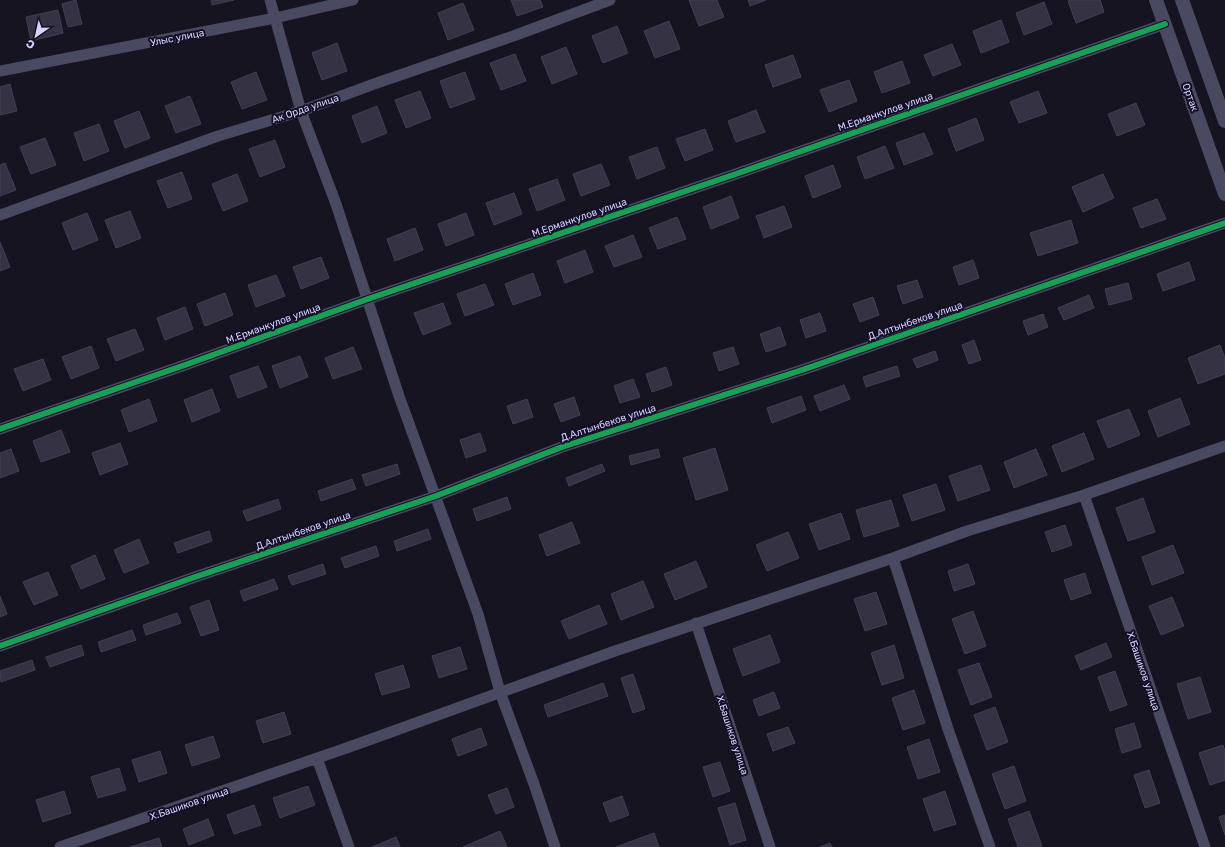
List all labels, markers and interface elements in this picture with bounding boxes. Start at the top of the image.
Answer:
north arrow [16,16,56,56]
street label: Улыс улица [149,27,205,49]
text: С [24,36,38,51]
street label: Ортак [1180,82,1201,113]
street label: М.Ерманкулов улица [836,90,934,134]
street label: Ак Орда улица [270,92,340,126]
street label: М.Ерманкулов улица [530,196,628,240]
street label: Д.Алтынбеков улица [866,299,964,343]
street label: М.Ерманкулов улица [224,301,322,347]
street label: Д.Алтынбеков улица [559,402,657,444]
street label: Д.Алтынбеков улица [254,509,352,553]
street label: Х.Башиков улица [1124,630,1162,712]
street label: Х.Башиков улица [714,694,750,776]
street label: Х.Башиков улица [148,785,230,823]

